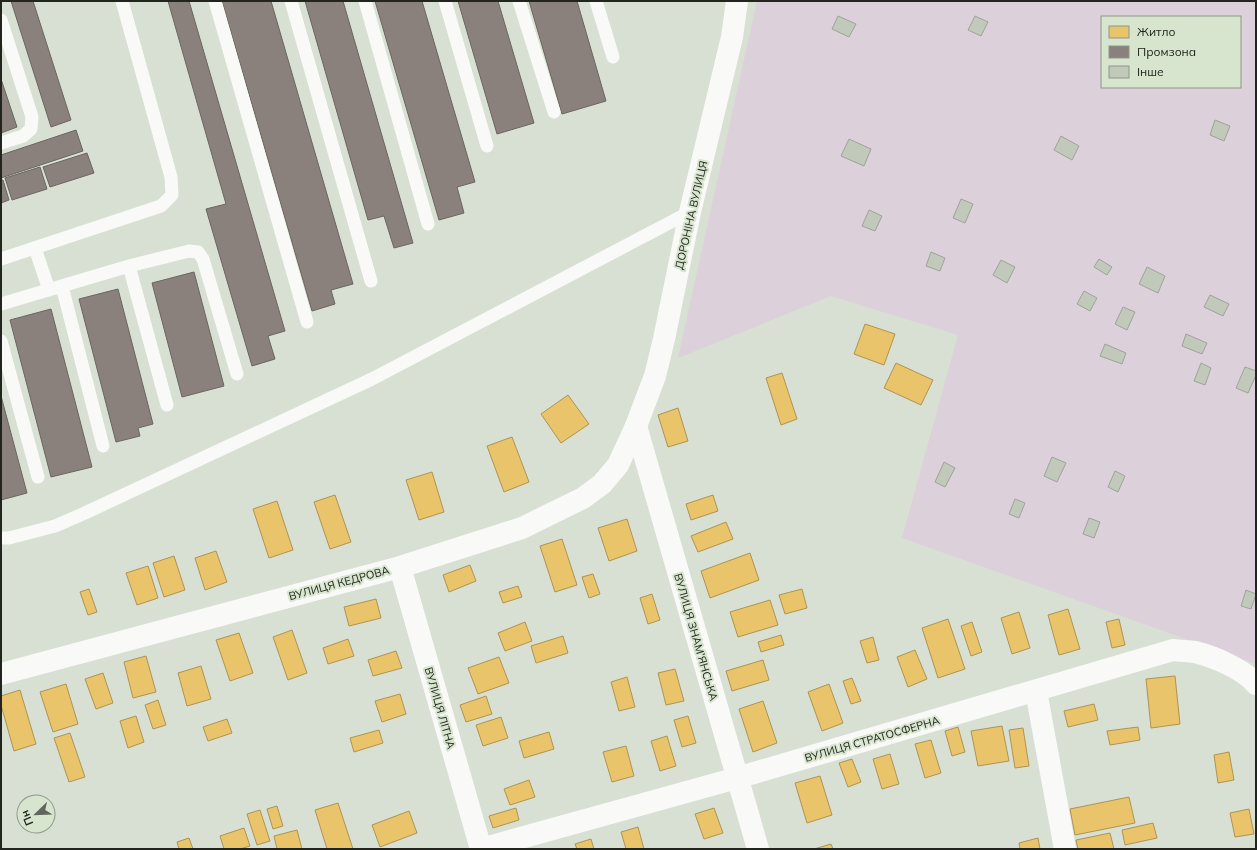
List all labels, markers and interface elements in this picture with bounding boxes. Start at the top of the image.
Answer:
legend [1101,16,1241,88]
text: Житло [1137,24,1176,39]
text: Промзона [1137,44,1196,59]
text: Інше [1137,64,1164,79]
street label: ДОРОНІНА ВУЛИЦЯ [672,159,710,271]
street label: ВУЛИЦЯ КЕДРОВА [287,563,391,603]
street label: ВУЛИЦЯ ЗНАМ’ЯНСЬКА [671,572,721,702]
street label: ВУЛИЦЯ ЛІТНА [422,665,458,751]
street label: ВУЛИЦЯ СТРАТОСФЕРНА [803,713,941,765]
north arrow [16,794,56,834]
text: Пн [17,808,36,828]

